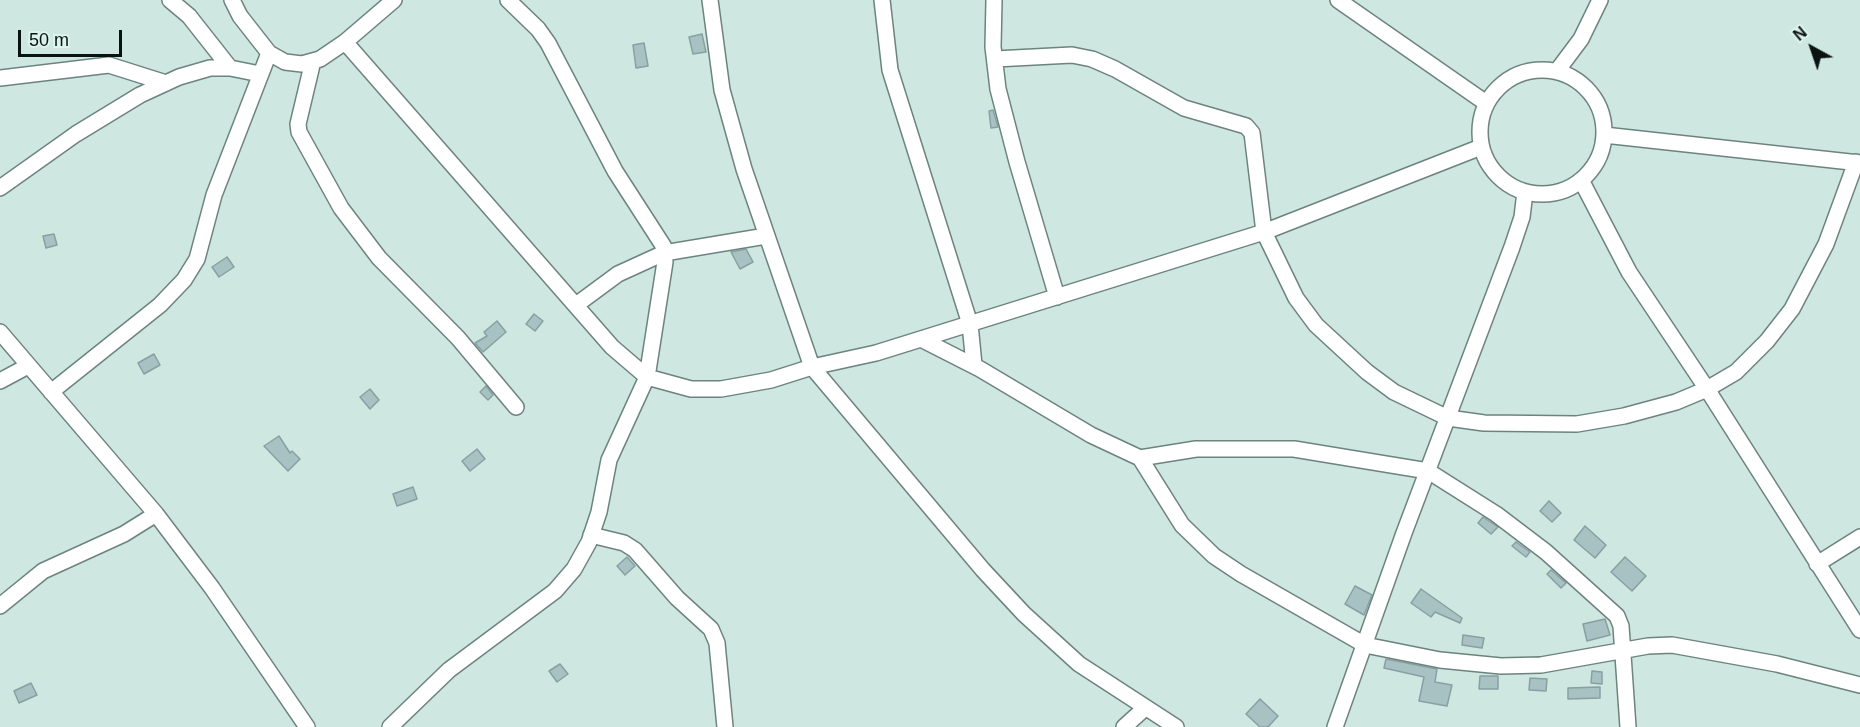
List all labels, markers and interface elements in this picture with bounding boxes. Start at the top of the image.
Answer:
scale bar [21,18,124,56]
north arrow [1782,18,1842,78]
text: N [1790,24,1810,44]
text: 50 m [29,30,69,50]

